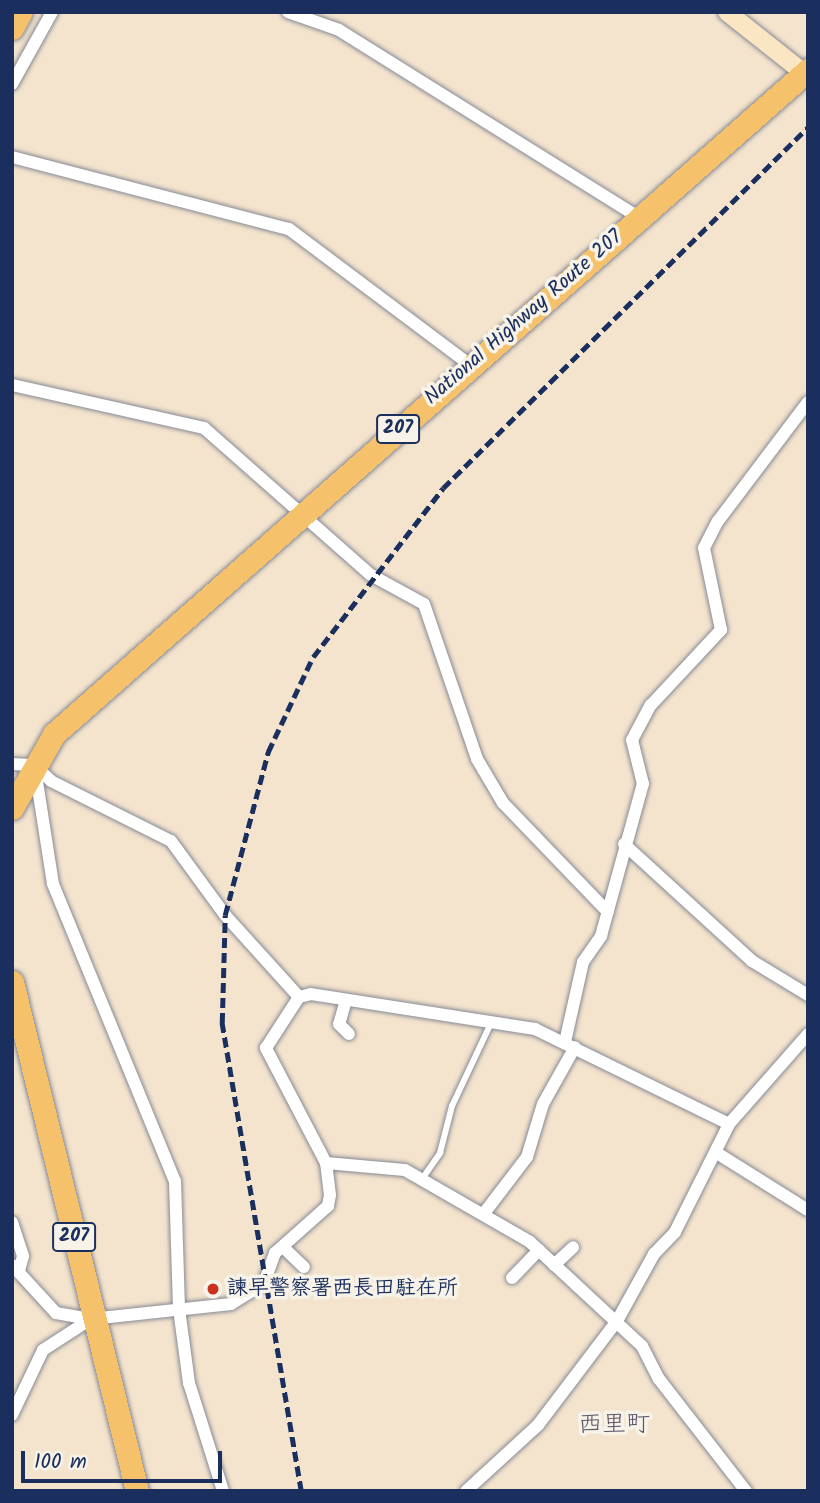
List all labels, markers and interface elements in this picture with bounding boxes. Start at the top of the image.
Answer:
street label: National Highway Route 207 [420,225,628,411]
road number: 207 [375,414,421,444]
road number: 207 [51,1222,97,1252]
place label: 諫早警察署西長田駐在所 [227,1276,458,1302]
marker: 諫早警察署西長田駐在所 [205,1281,221,1297]
district label: 西里町 [578,1411,650,1439]
scale bar [24,1436,226,1480]
text: 100 m [34,1446,87,1479]

